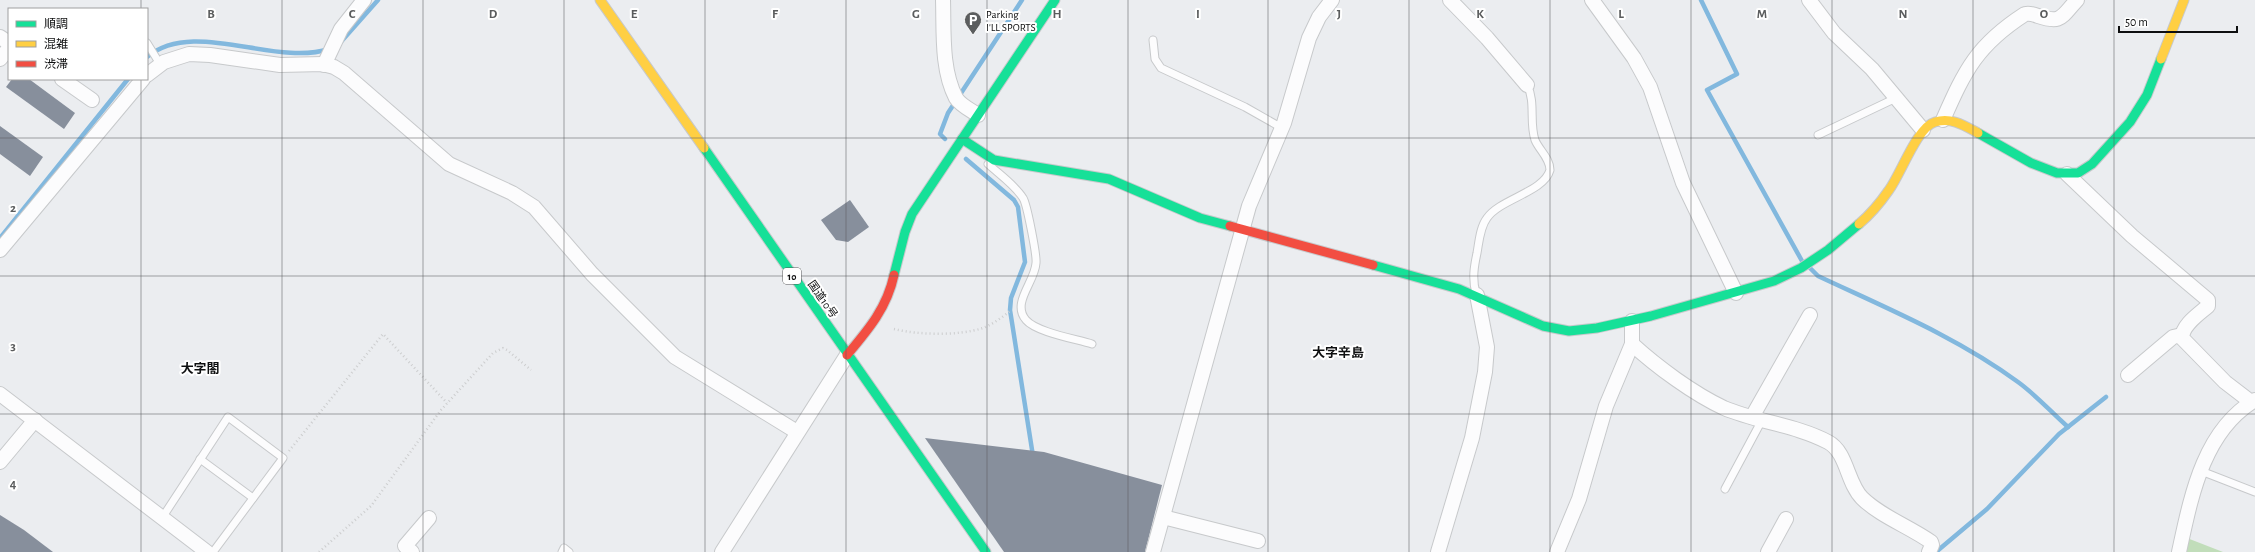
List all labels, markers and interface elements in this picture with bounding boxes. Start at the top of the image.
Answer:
legend [8,8,148,80]
text: B [207,8,215,21]
text: C [349,8,356,21]
text: D [489,8,498,21]
text: E [631,8,638,21]
text: F [772,8,779,21]
text: G [912,8,920,21]
text: H [1052,8,1062,21]
text: I [1196,8,1200,21]
text: J [1337,8,1341,21]
text: K [1476,8,1484,21]
text: L [1618,8,1624,21]
text: M [1757,8,1767,21]
text: N [1898,8,1908,21]
text: O [2040,8,2049,21]
scale bar [2119,8,2237,34]
place label: Parking I'LL SPORTS [986,9,1036,33]
parking icon: Parking I'LL SPORTS [963,10,983,35]
text: 50 m [2125,16,2148,28]
text: 順調 [44,18,68,30]
text: 混雑 [44,37,68,50]
text: 渋滞 [44,58,68,70]
text: 2 [10,202,16,215]
road number: 10 [783,268,801,284]
street label: 国道10号 [806,278,840,320]
text: 3 [10,340,16,353]
district label: 大字辛島 [1312,346,1364,360]
district label: 大字閤 [180,362,220,376]
text: 4 [10,478,17,491]

